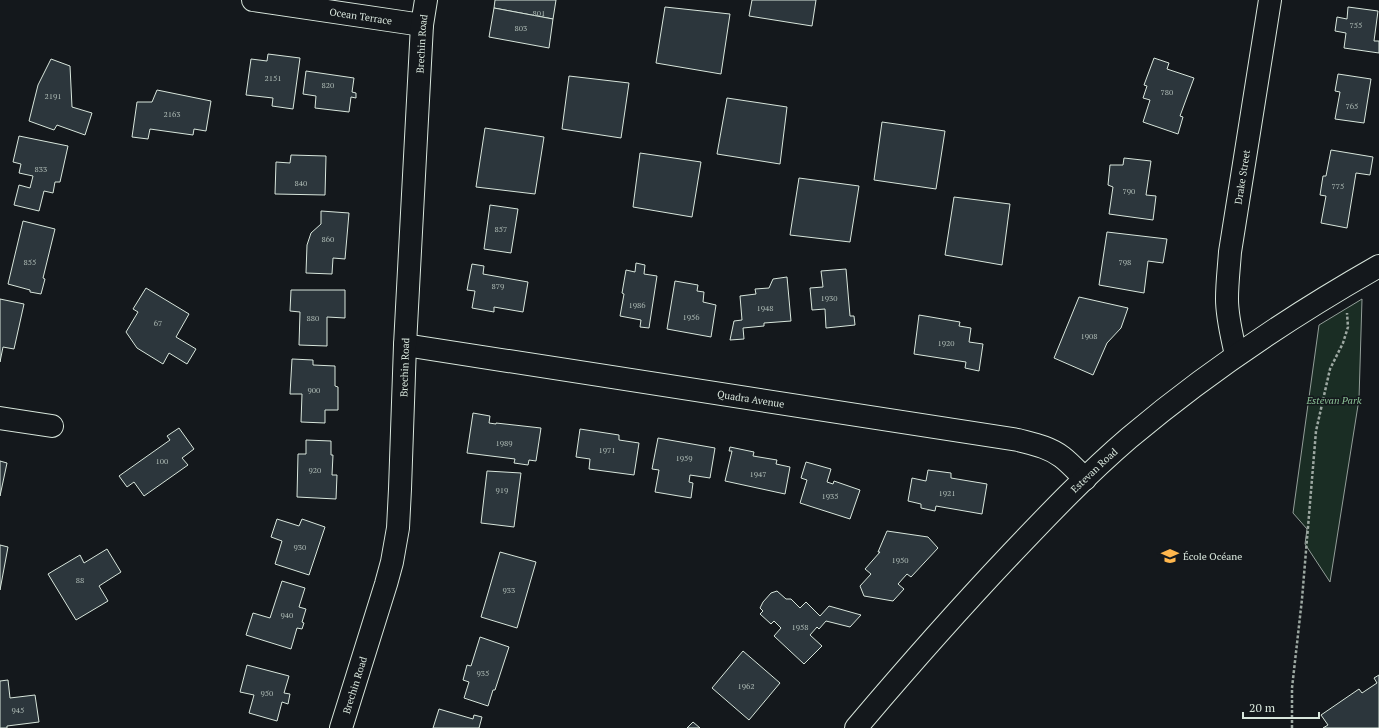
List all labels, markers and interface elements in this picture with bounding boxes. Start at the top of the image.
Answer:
street label: Ocean Terrace [329,5,393,27]
house number: 801 [533,8,545,18]
street label: Brechin Road [413,13,430,74]
house number: 755 [1350,20,1362,30]
house number: 803 [515,23,527,33]
house number: 2151 [264,73,282,83]
house number: 820 [322,80,334,90]
house number: 780 [1161,87,1173,97]
house number: 2191 [44,91,62,101]
house number: 765 [1346,101,1358,111]
house number: 2163 [163,109,181,119]
street label: Drake Street [1231,148,1253,205]
house number: 833 [35,164,47,174]
house number: 840 [295,178,307,188]
house number: 775 [1332,181,1344,191]
house number: 790 [1123,186,1135,196]
house number: 857 [495,224,507,234]
house number: 860 [322,234,334,244]
house number: 855 [24,257,36,267]
house number: 798 [1119,257,1131,267]
house number: 879 [492,281,504,291]
house number: 1930 [820,293,838,303]
house number: 1986 [628,300,646,310]
house number: 1948 [756,303,774,313]
house number: 1956 [682,312,700,322]
house number: 880 [307,313,319,323]
house number: 67 [154,318,162,328]
house number: 1908 [1080,331,1098,341]
street label: Brechin Road [397,337,412,397]
house number: 1920 [937,338,955,348]
house number: 900 [308,385,320,395]
street label: Quadra Avenue [716,387,785,410]
park label: Estevan Park [1305,394,1362,407]
house number: 1989 [495,438,513,448]
house number: 1971 [598,445,616,455]
street label: Estevan Road [1068,445,1120,495]
house number: 1959 [675,453,693,463]
house number: 100 [156,456,168,466]
house number: 920 [309,465,321,475]
house number: 1947 [749,469,767,479]
house number: 919 [496,485,508,495]
house number: 1921 [938,488,956,498]
house number: 1935 [821,491,839,501]
house number: 930 [294,542,306,552]
school or university icon: École Océane [1160,546,1180,566]
place label: École Océane [1183,550,1242,563]
house number: 1950 [891,555,909,565]
house number: 88 [76,575,84,585]
house number: 933 [503,585,515,595]
house number: 940 [281,610,293,620]
house number: 1958 [791,622,809,632]
street label: Brechin Road [339,654,370,715]
house number: 935 [477,668,489,678]
house number: 1962 [737,681,755,691]
house number: 950 [261,688,273,698]
scale bar [1243,694,1319,720]
text: 20 m [1249,700,1276,715]
house number: 945 [12,705,24,715]

